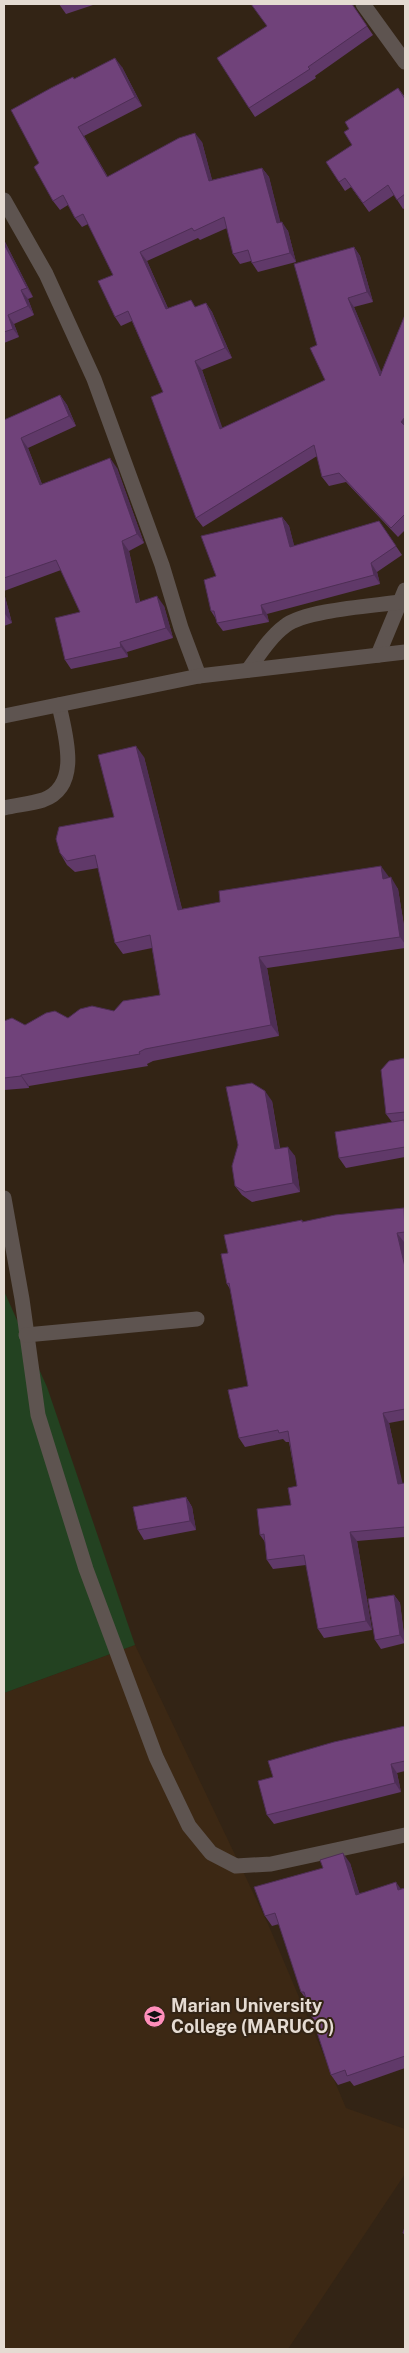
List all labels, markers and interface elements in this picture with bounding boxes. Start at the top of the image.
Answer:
place label: Marian University College (MARUCO) [171,1995,334,2037]
school or university icon: Marian University College (MARUCO) [143,2004,167,2028]

